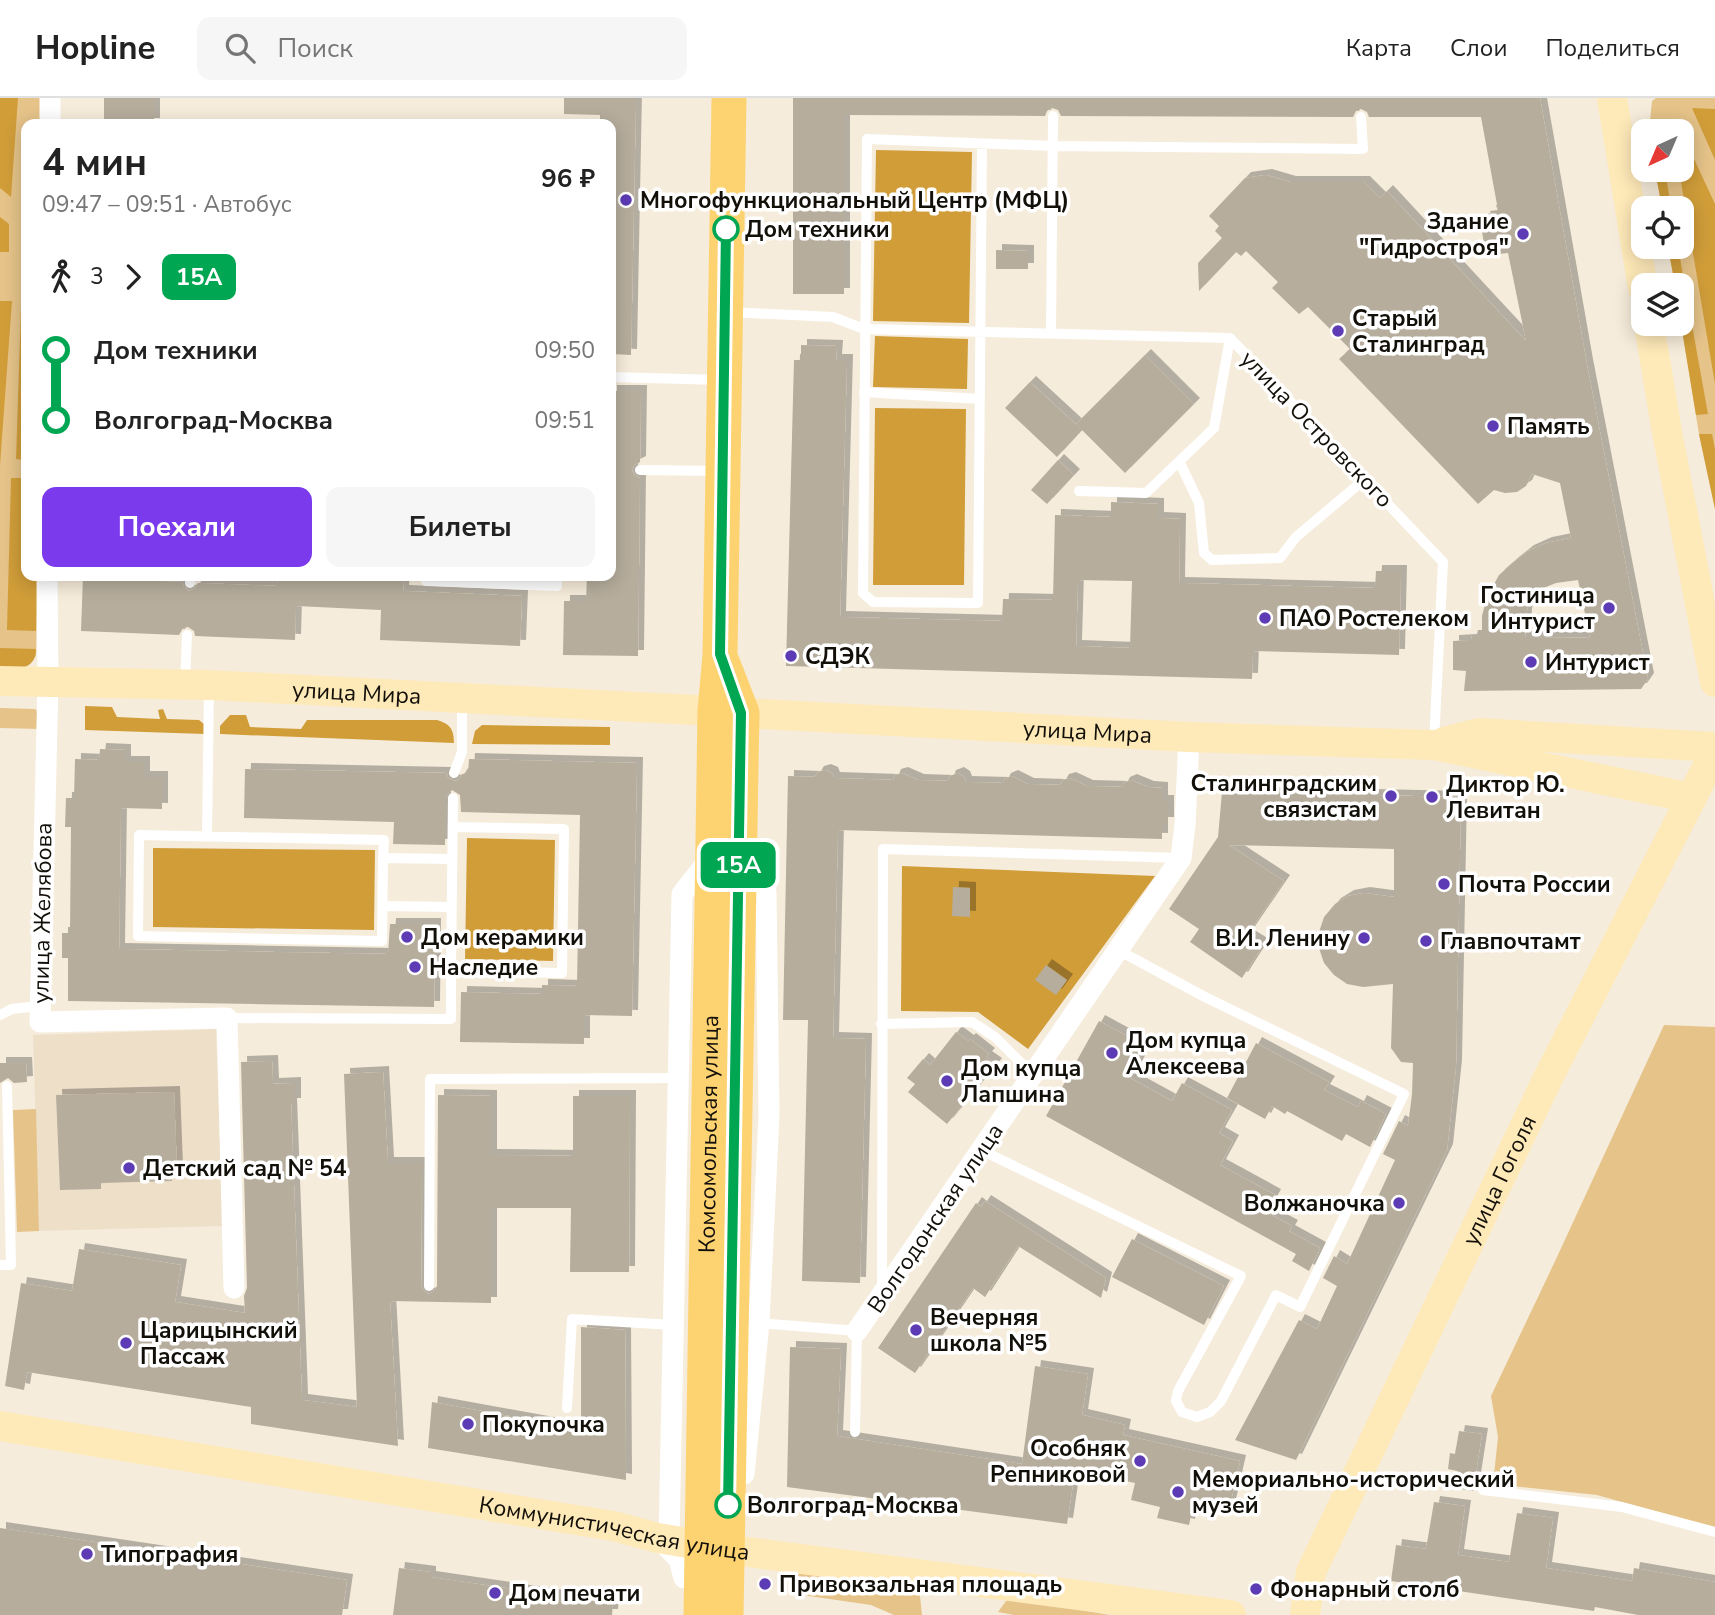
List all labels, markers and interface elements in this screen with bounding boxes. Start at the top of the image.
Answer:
search box [197,17,687,80]
text: Hopline [35,26,155,71]
icon: search [221,29,259,67]
text: Поиск [277,31,353,66]
text: Карта [1346,32,1412,64]
text: Слои [1450,32,1507,64]
text: Поделиться [1545,32,1680,64]
north arrow [1631,119,1694,182]
map controls [1631,119,1694,336]
text: 4 мин [42,137,147,188]
text: 96 ₽ [541,161,595,196]
place label: Многофункциональный Центр (МФЦ) [640,185,1069,216]
text: 09:47 – 09:51 · Автобус [42,189,292,220]
marker: Многофункциональный Центр (МФЦ) [618,192,634,208]
button: locate [1631,196,1694,259]
place label: Здание "Гидростроя" [1359,206,1509,263]
place label: Дом техники [745,214,890,245]
marker: Дом техники [713,216,739,242]
marker: Здание "Гидростроя" [1515,226,1531,242]
icon: walk [42,258,80,296]
icon: forward [114,258,152,296]
text: 3 [90,261,104,292]
text: 15А [176,261,222,293]
button: layers [1631,273,1694,336]
place label: Старый Сталинград [1352,303,1485,360]
marker: Старый Сталинград [1330,323,1346,339]
text: Дом техники [94,333,258,368]
text: 09:50 [535,335,595,366]
street label: улица Островского [1234,344,1400,515]
text: Волгоград-Москва [94,403,333,438]
text: 09:51 [535,405,595,436]
place label: Память [1507,411,1590,442]
marker: Память [1485,418,1501,434]
button: Поехали [42,487,312,567]
button: Билеты [326,487,595,567]
place label: Гостиница Интурист [1480,580,1595,637]
marker: Гостиница Интурист [1601,600,1617,616]
place label: ПАО Ростелеком [1279,603,1469,634]
marker: ПАО Ростелеком [1257,610,1273,626]
place label: СДЭК [805,641,871,672]
place label: Интурист [1545,647,1650,678]
marker: СДЭК [783,648,799,664]
marker: Интурист [1523,654,1539,670]
street label: улица Мира [291,674,422,712]
street label: улица Мира [1022,713,1153,751]
place label: Сталинградским связистам [1191,768,1377,825]
place label: Диктор Ю. Левитан [1446,769,1565,826]
marker: Сталинградским связистам [1383,788,1399,804]
marker: Диктор Ю. Левитан [1424,789,1440,805]
street label: улица Желябова [25,822,60,1004]
line badge: 15А [698,842,778,888]
text: 15А [715,849,761,881]
place label: Почта России [1458,869,1611,900]
marker: Почта России [1436,876,1452,892]
place label: Дом керамики [421,922,584,953]
place label: В.И. Ленину [1215,923,1351,954]
place label: Главпочтамт [1440,926,1581,957]
marker: Дом керамики [399,929,415,945]
marker: В.И. Ленину [1356,930,1372,946]
marker: Главпочтамт [1418,933,1434,949]
place label: Наследие [429,952,538,983]
marker: Наследие [407,959,423,975]
street label: Комсомольская улица [692,1015,726,1253]
place label: Дом купца Алексеева [1126,1025,1246,1082]
marker: Дом купца Алексеева [1104,1045,1120,1061]
place label: Дом купца Лапшина [961,1053,1081,1110]
marker: Дом купца Лапшина [939,1073,955,1089]
street label: улица Гоголя [1455,1110,1544,1251]
street label: Волгодонская улица [860,1117,1010,1319]
place label: Детский сад № 54 [143,1153,347,1184]
marker: Детский сад № 54 [121,1160,137,1176]
place label: Волжаночка [1244,1188,1385,1219]
marker: Волжаночка [1391,1195,1407,1211]
place label: Вечерняя школа №5 [930,1302,1047,1359]
place label: Царицынский Пассаж [140,1315,298,1372]
marker: Вечерняя школа №5 [908,1322,924,1338]
marker: Царицынский Пассаж [118,1335,134,1351]
place label: Покупочка [482,1409,605,1440]
marker: Покупочка [460,1416,476,1432]
place label: Особняк Репниковой [990,1433,1126,1490]
marker: Особняк Репниковой [1132,1453,1148,1469]
place label: Мемориально-исторический музей [1192,1464,1515,1521]
marker: Мемориально-исторический музей [1170,1484,1186,1500]
street label: Коммунистическая улица [477,1489,751,1568]
place label: Волгоград-Москва [747,1490,959,1521]
marker: Волгоград-Москва [715,1492,741,1518]
place label: Типография [101,1539,238,1570]
marker: Типография [79,1546,95,1562]
place label: Привокзальная площадь [779,1569,1062,1600]
place label: Фонарный столб [1270,1574,1459,1605]
marker: Привокзальная площадь [757,1576,773,1592]
place label: Дом печати [509,1578,641,1609]
marker: Фонарный столб [1248,1581,1264,1597]
marker: Дом печати [487,1585,503,1601]

